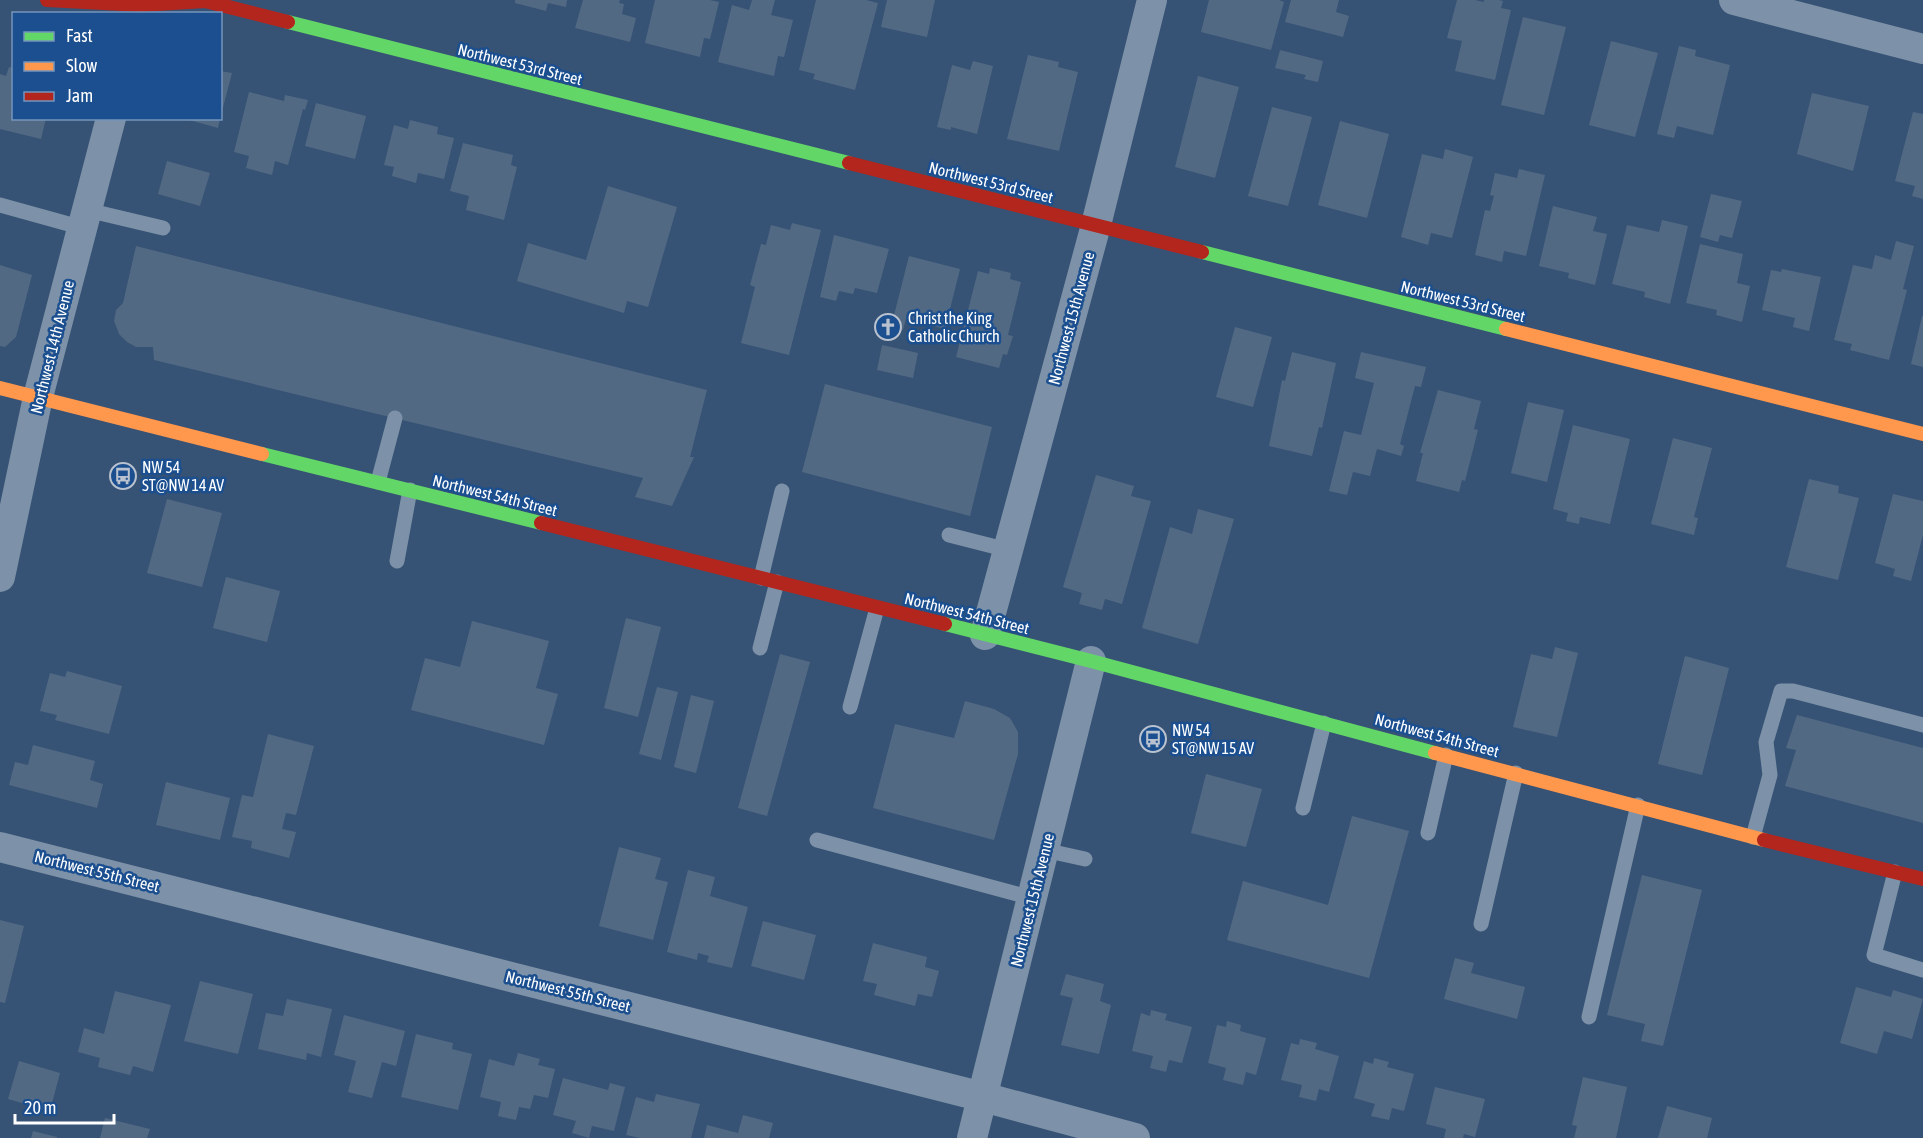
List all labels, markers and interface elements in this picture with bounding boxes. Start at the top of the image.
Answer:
legend [12,12,222,120]
text: Fast [66,25,93,46]
street label: Northwest 53rd Street [456,40,584,88]
text: Slow [66,55,97,76]
text: Jam [66,85,93,106]
street label: Northwest 53rd Street [927,158,1055,206]
street label: Northwest 15th Avenue [1045,250,1097,386]
street label: Northwest 53rd Street [1399,277,1527,325]
street label: Northwest 14th Avenue [27,278,77,416]
place label: Christ the King Catholic Church [908,309,1000,345]
church icon: Christ the King Catholic Church [873,312,903,342]
place label: NW 54 ST@NW 14 AV [142,458,224,494]
bus stop icon: NW 54 ST@NW 14 AV [108,461,138,491]
street label: Northwest 54th Street [431,471,560,519]
street label: Northwest 54th Street [903,589,1032,637]
street label: Northwest 54th Street [1373,710,1501,760]
place label: NW 54 ST@NW 15 AV [1172,721,1254,757]
bus stop icon: NW 54 ST@NW 15 AV [1138,724,1168,754]
street label: Northwest 15th Avenue [1007,831,1057,969]
street label: Northwest 55th Street [33,847,162,895]
street label: Northwest 55th Street [504,967,633,1015]
scale bar [15,1087,114,1125]
text: 20 m [24,1097,56,1118]

